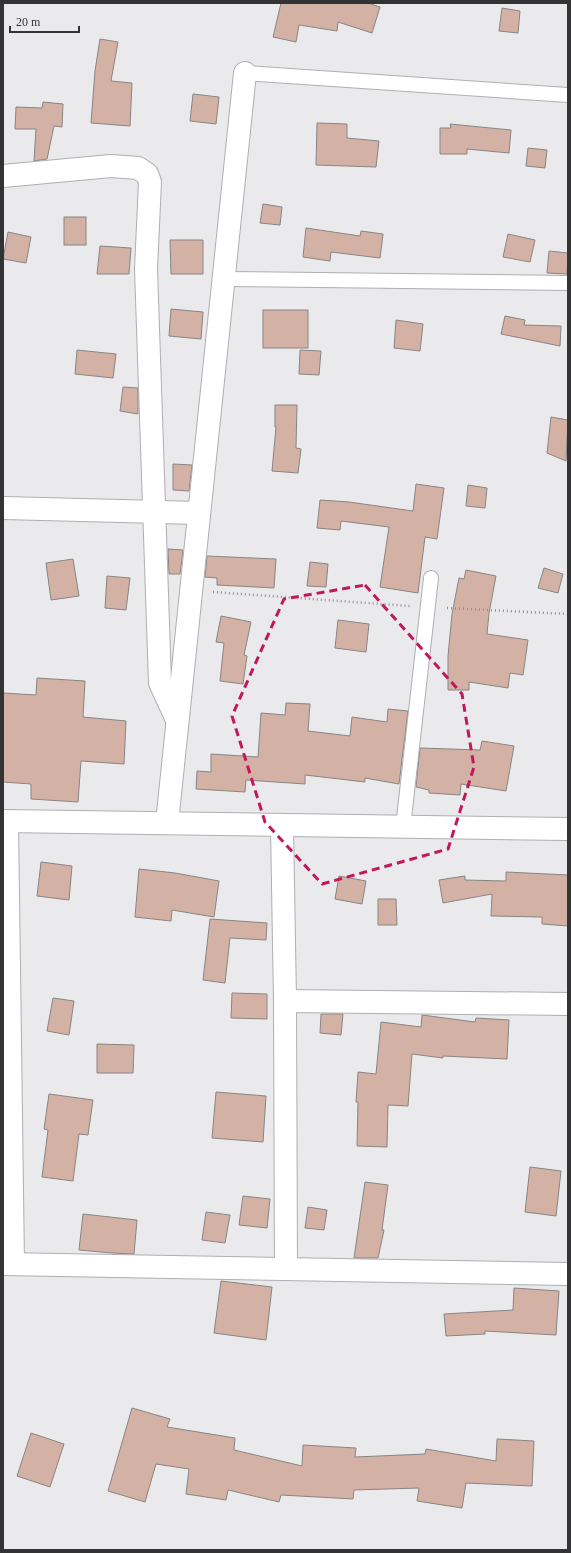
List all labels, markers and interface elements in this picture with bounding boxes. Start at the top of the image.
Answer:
scale bar [10,8,79,34]
text: 20 m [16,15,41,29]

